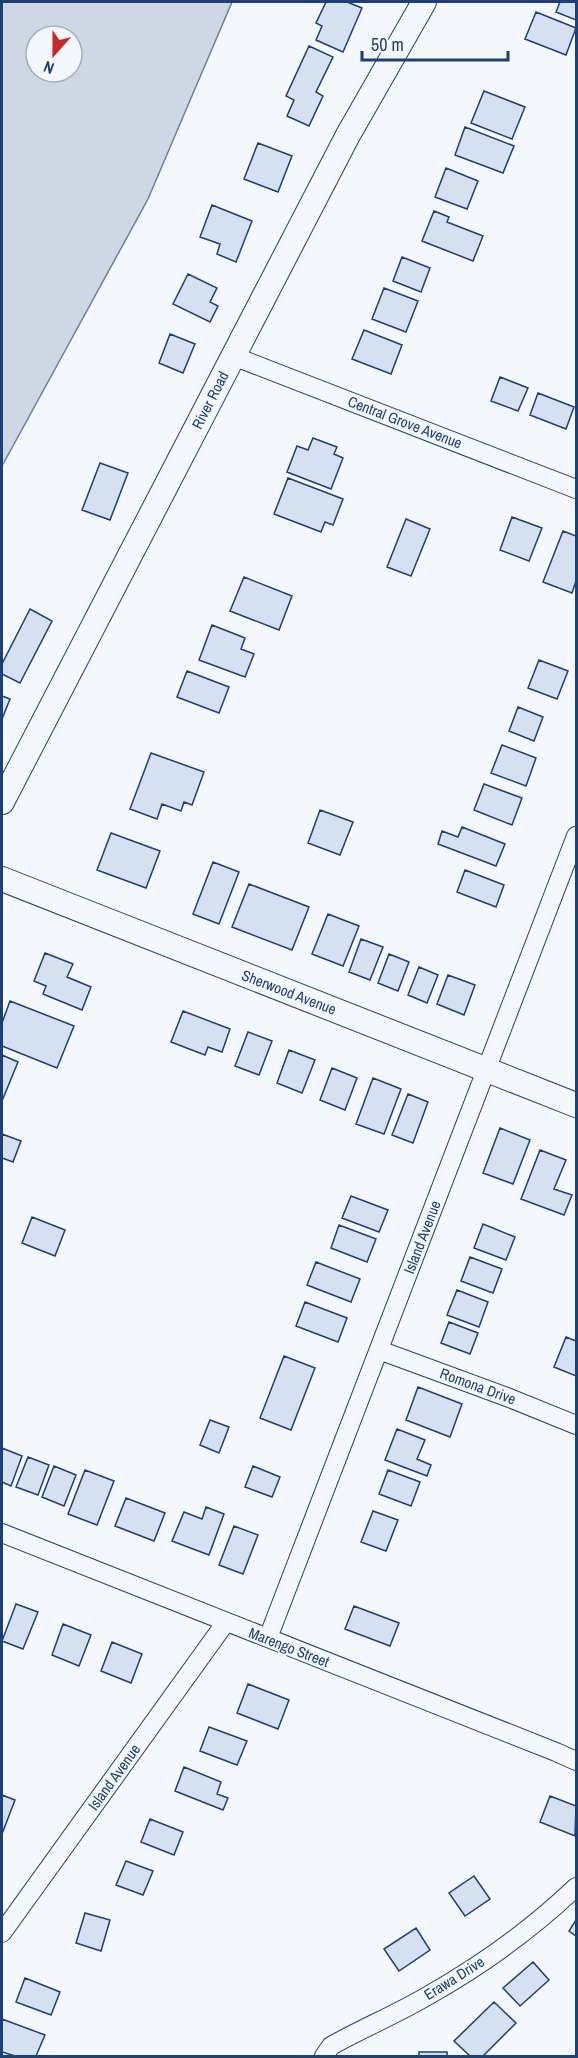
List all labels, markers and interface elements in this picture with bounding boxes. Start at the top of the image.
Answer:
north arrow [24,24,84,84]
scale bar [362,24,508,62]
text: 50 m [371,32,404,57]
text: N [40,56,57,80]
street label: River Road [187,368,233,432]
street label: Central Grove Avenue [345,391,465,454]
street label: Sherwood Avenue [239,964,339,1020]
street label: Island Avenue [398,1197,446,1277]
street label: Romona Drive [437,1363,519,1409]
street label: Marengo Street [246,1622,333,1672]
street label: Island Avenue [83,1740,145,1814]
street label: Erawa Drive [420,1951,488,2005]

